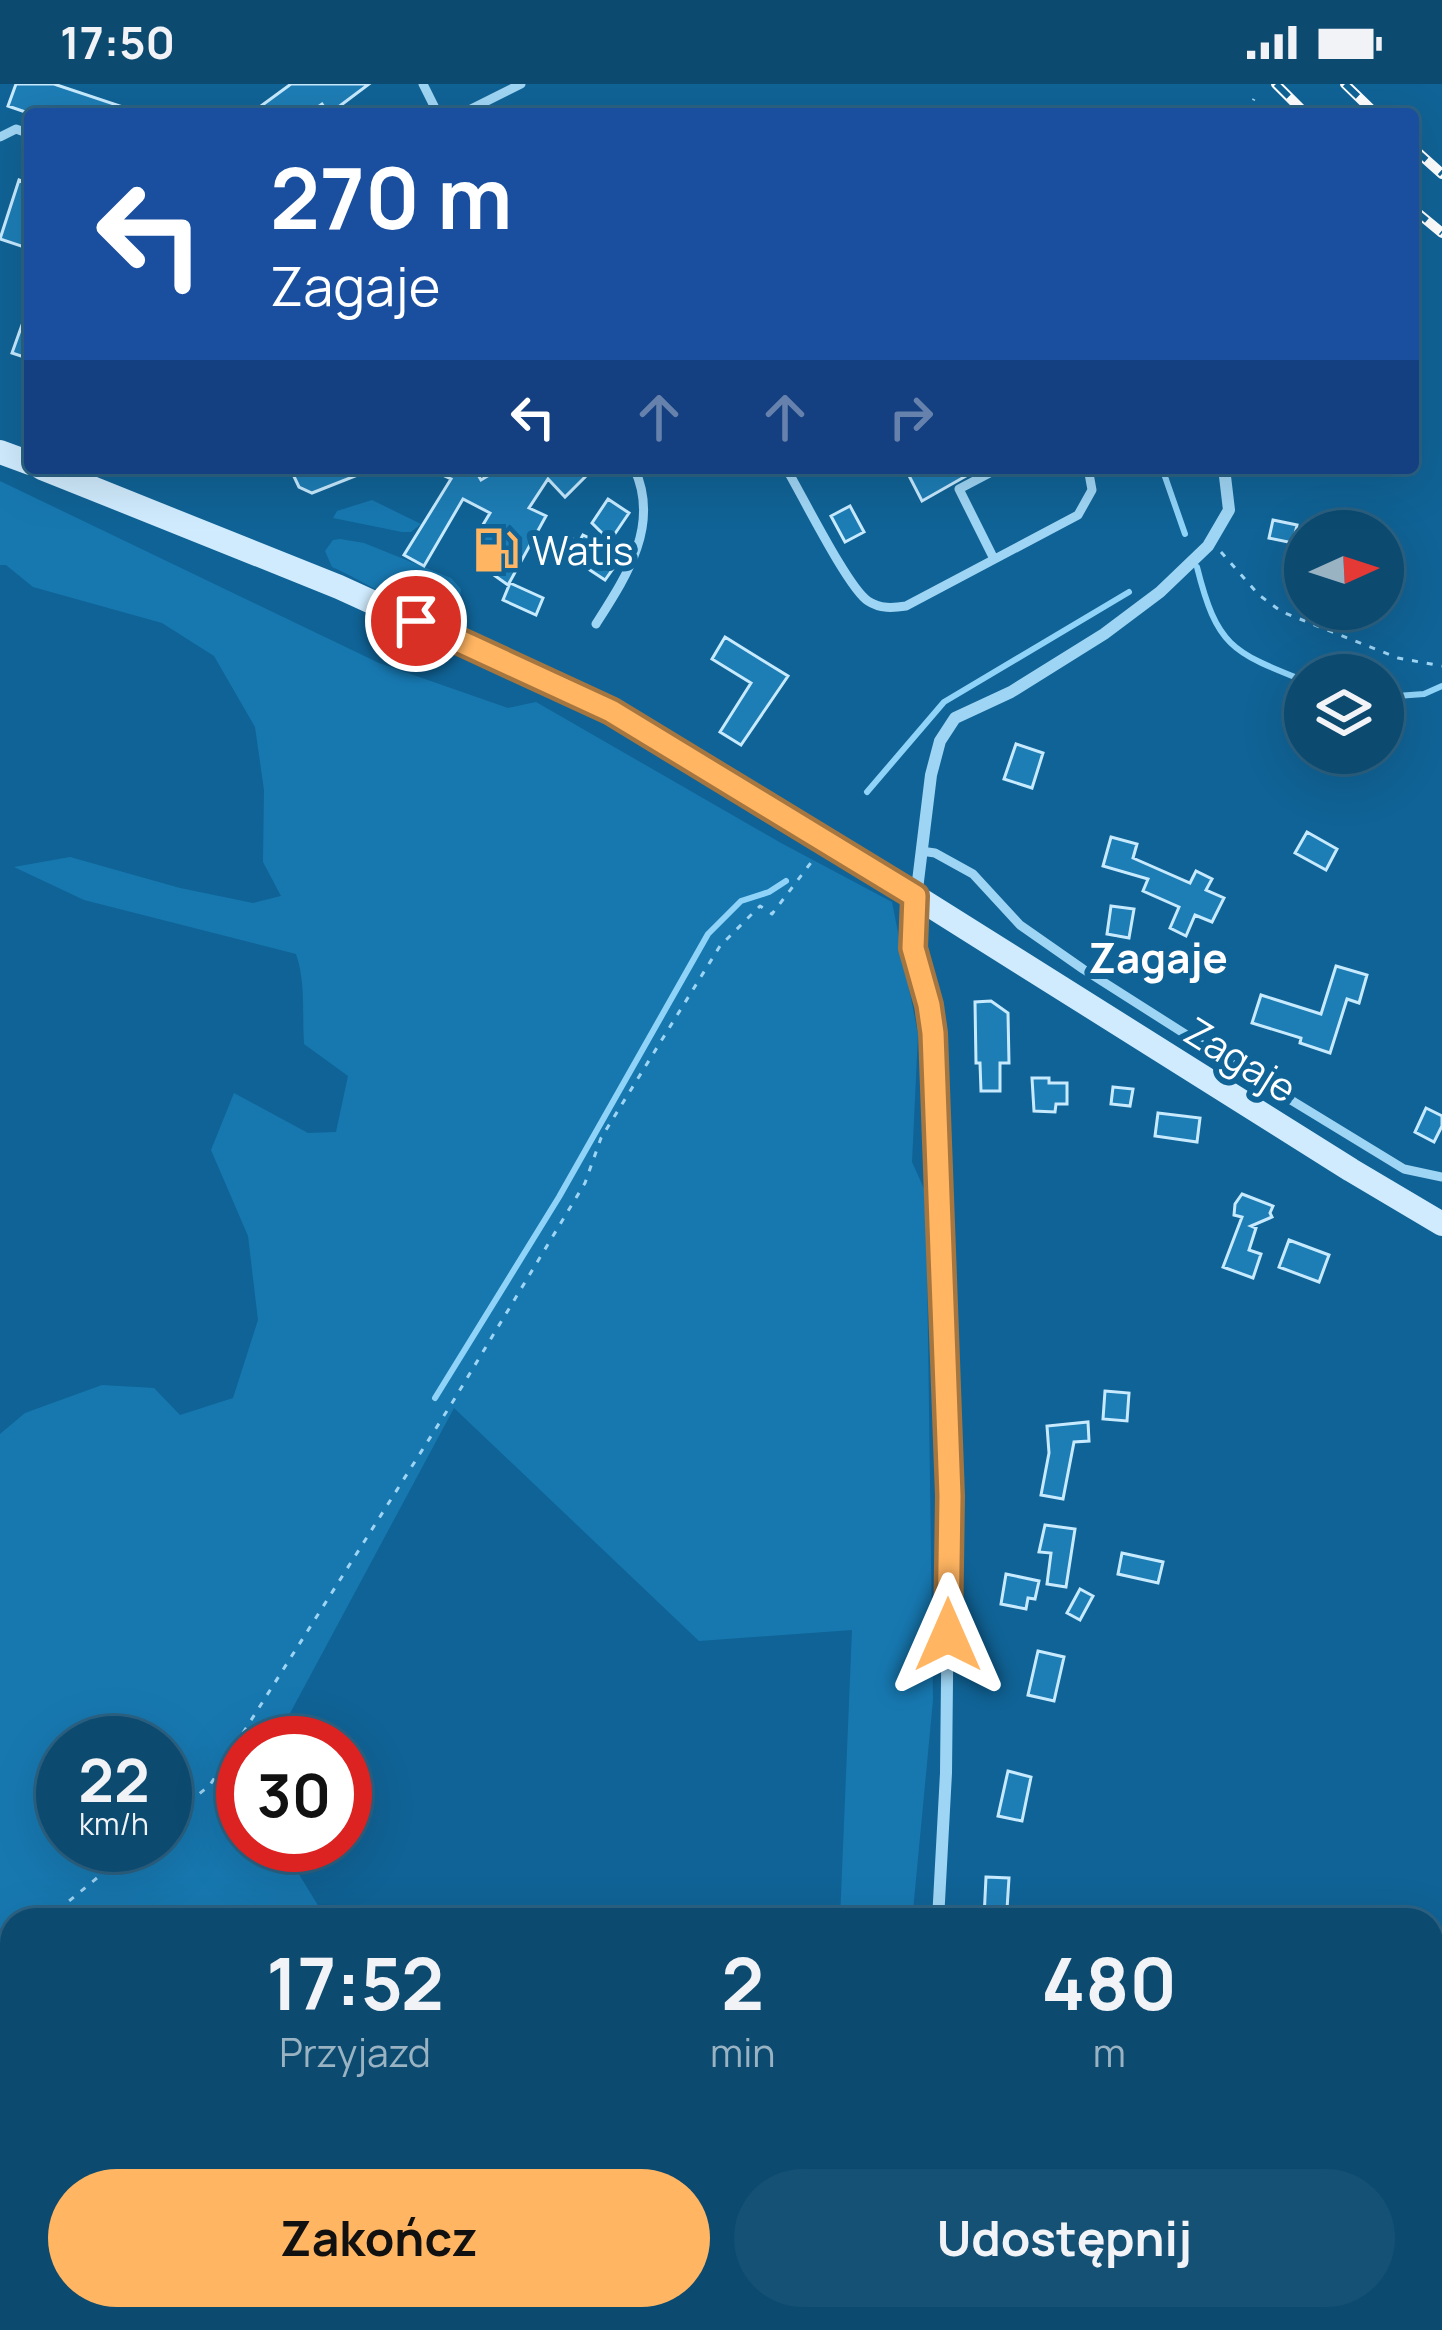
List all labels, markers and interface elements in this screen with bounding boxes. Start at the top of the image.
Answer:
text: 17:50 [60,11,175,73]
text: 270 m [270,139,512,254]
icon: left [72,156,228,312]
text: Zagaje [270,248,440,322]
icon: left [500,384,566,450]
icon: ahead [626,384,692,450]
icon: ahead [752,384,818,450]
icon: right [878,384,944,450]
north arrow [1284,510,1404,630]
map controls [1284,510,1404,774]
place label: Watis [532,523,634,577]
fuel station icon: Watis [471,525,521,575]
pin [365,570,467,672]
icon: arrive [383,588,449,654]
button: layers [1284,654,1404,774]
district label: Zagaje [1088,928,1228,986]
street label: Zagaje [1175,1004,1307,1114]
position arrow [885,1572,1011,1698]
speed limit sign: 30 [216,1716,372,1872]
text: 22 [78,1738,150,1820]
text: km/h [79,1803,149,1844]
text: 17:52 [266,1933,444,2032]
text: 2 [721,1933,764,2032]
text: 480 [1042,1933,1177,2032]
text: Przyjazd [279,2025,431,2079]
text: min [710,2025,775,2079]
text: m [1093,2025,1126,2079]
button: Zakończ [48,2169,710,2307]
button: Udostępnij [734,2169,1395,2307]

